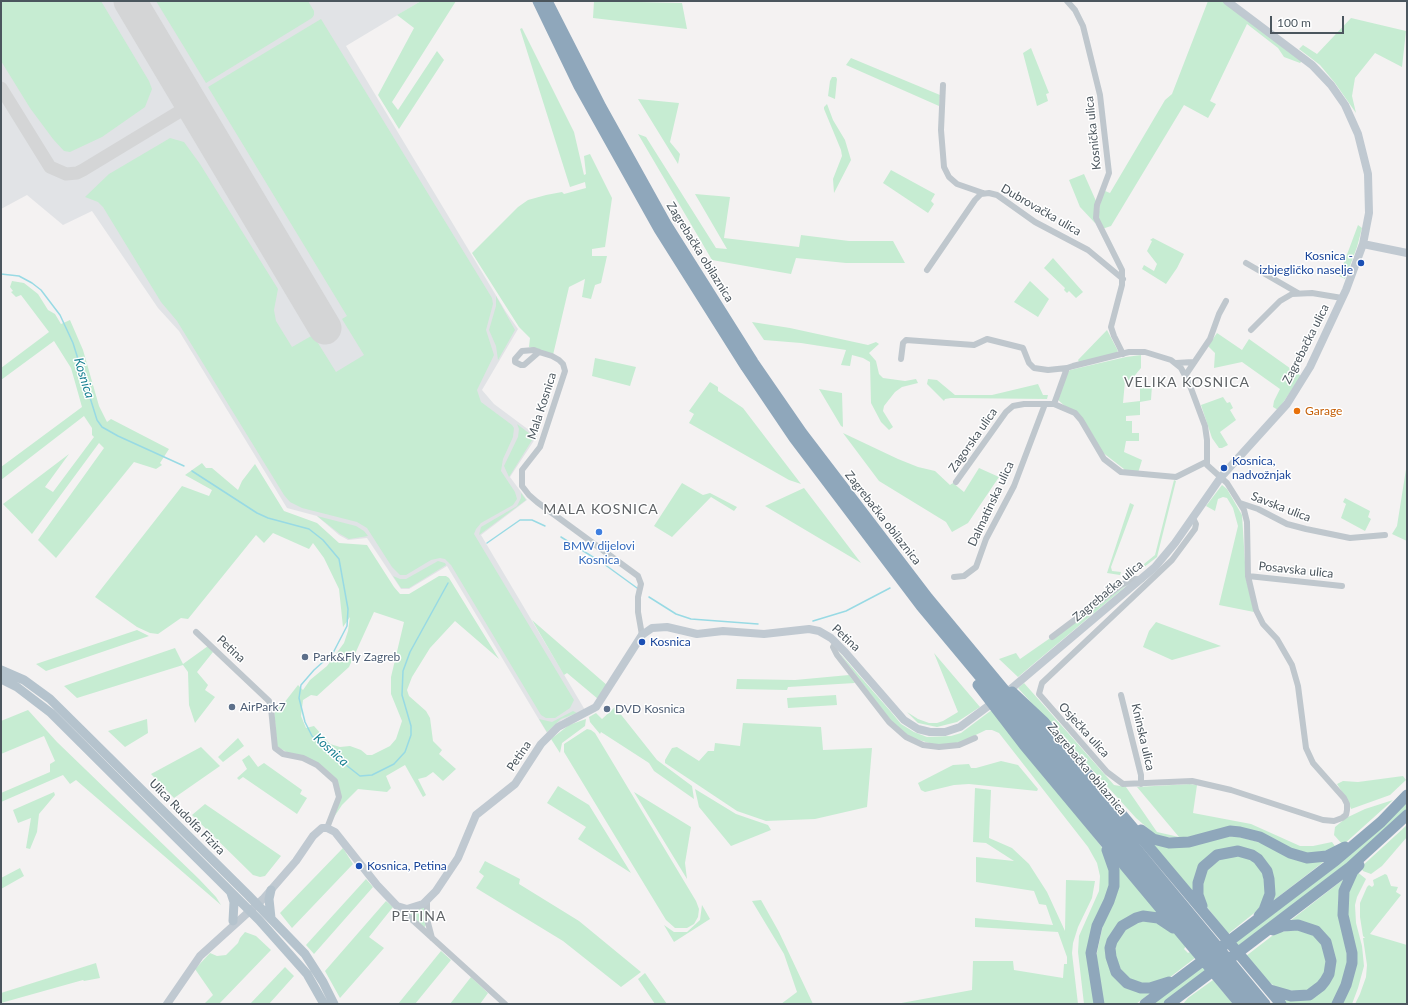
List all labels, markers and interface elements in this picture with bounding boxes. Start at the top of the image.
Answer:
scale bar [1272,8,1346,34]
text: 100 m [1277,15,1311,30]
street label: Kosnička ulica [1082,95,1104,171]
street label: Dubrovačka ulica [998,181,1084,239]
street label: Zagrebačka obilaznica [663,199,737,305]
place label: Kosnica - izbjegličko naselje [1259,249,1353,277]
marker: Kosnica - izbjegličko naselje [1356,258,1366,268]
street label: Zagrebačka ulica [1280,302,1332,386]
water label: Kosnica [70,356,98,400]
street label: Mala Kosnica [524,371,560,441]
district label: VELIKA KOSNICA [1124,374,1250,390]
place label: Garage [1305,404,1342,418]
street label: Zagorska ulica [946,405,1000,475]
marker: Garage [1292,406,1302,416]
place label: Kosnica, nadvožnjak [1232,454,1291,482]
street label: Dalmatinska ulica [965,459,1017,549]
marker: Kosnica, nadvožnjak [1219,463,1229,473]
street label: Zagrebačka obilaznica [842,468,924,568]
street label: Savska ulica [1249,489,1313,525]
district label: MALA KOSNICA [543,501,659,517]
marker: BMW dijelovi Kosnica [594,527,604,537]
place label: BMW dijelovi Kosnica [563,539,635,567]
street label: Zagrebačka ulica [1070,557,1146,625]
street label: Posavska ulica [1258,559,1334,581]
street label: Petina [829,621,863,655]
street label: Petina [214,632,248,666]
place label: Kosnica [650,635,691,649]
marker: Kosnica [637,637,647,647]
place label: Park&Fly Zagreb [313,650,400,664]
marker: Park&Fly Zagreb [300,652,310,662]
place label: AirPark7 [240,700,286,714]
street label: Osječka ulica [1056,700,1112,760]
marker: AirPark7 [227,702,237,712]
place label: DVD Kosnica [615,702,685,716]
street label: Kninska ulica [1128,702,1158,772]
marker: DVD Kosnica [602,704,612,714]
street label: Zagrebačka obilaznica [1044,720,1130,818]
water label: Kosnica [310,730,352,770]
street label: Petina [504,738,534,774]
street label: Ulica Rudolfa Fizira [146,776,228,858]
place label: Kosnica, Petina [367,859,447,873]
marker: Kosnica, Petina [354,861,364,871]
district label: PETINA [392,908,446,924]

